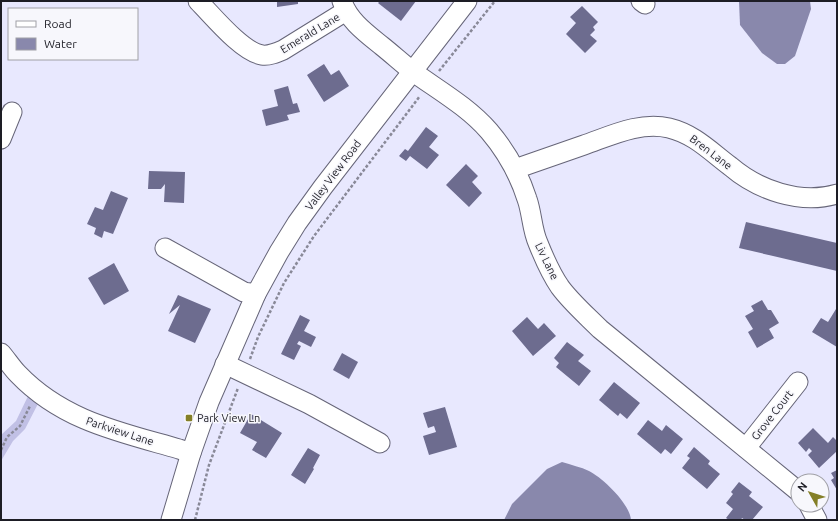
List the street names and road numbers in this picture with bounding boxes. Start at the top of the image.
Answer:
street label: Emerald Lane [278,11,342,55]
street label: Bren Lane [688,132,734,172]
street label: Valley View Road [303,138,363,212]
street label: Liv Lane [533,240,561,282]
street label: Grove Court [749,387,796,442]
street label: Parkview Lane [85,414,155,448]

